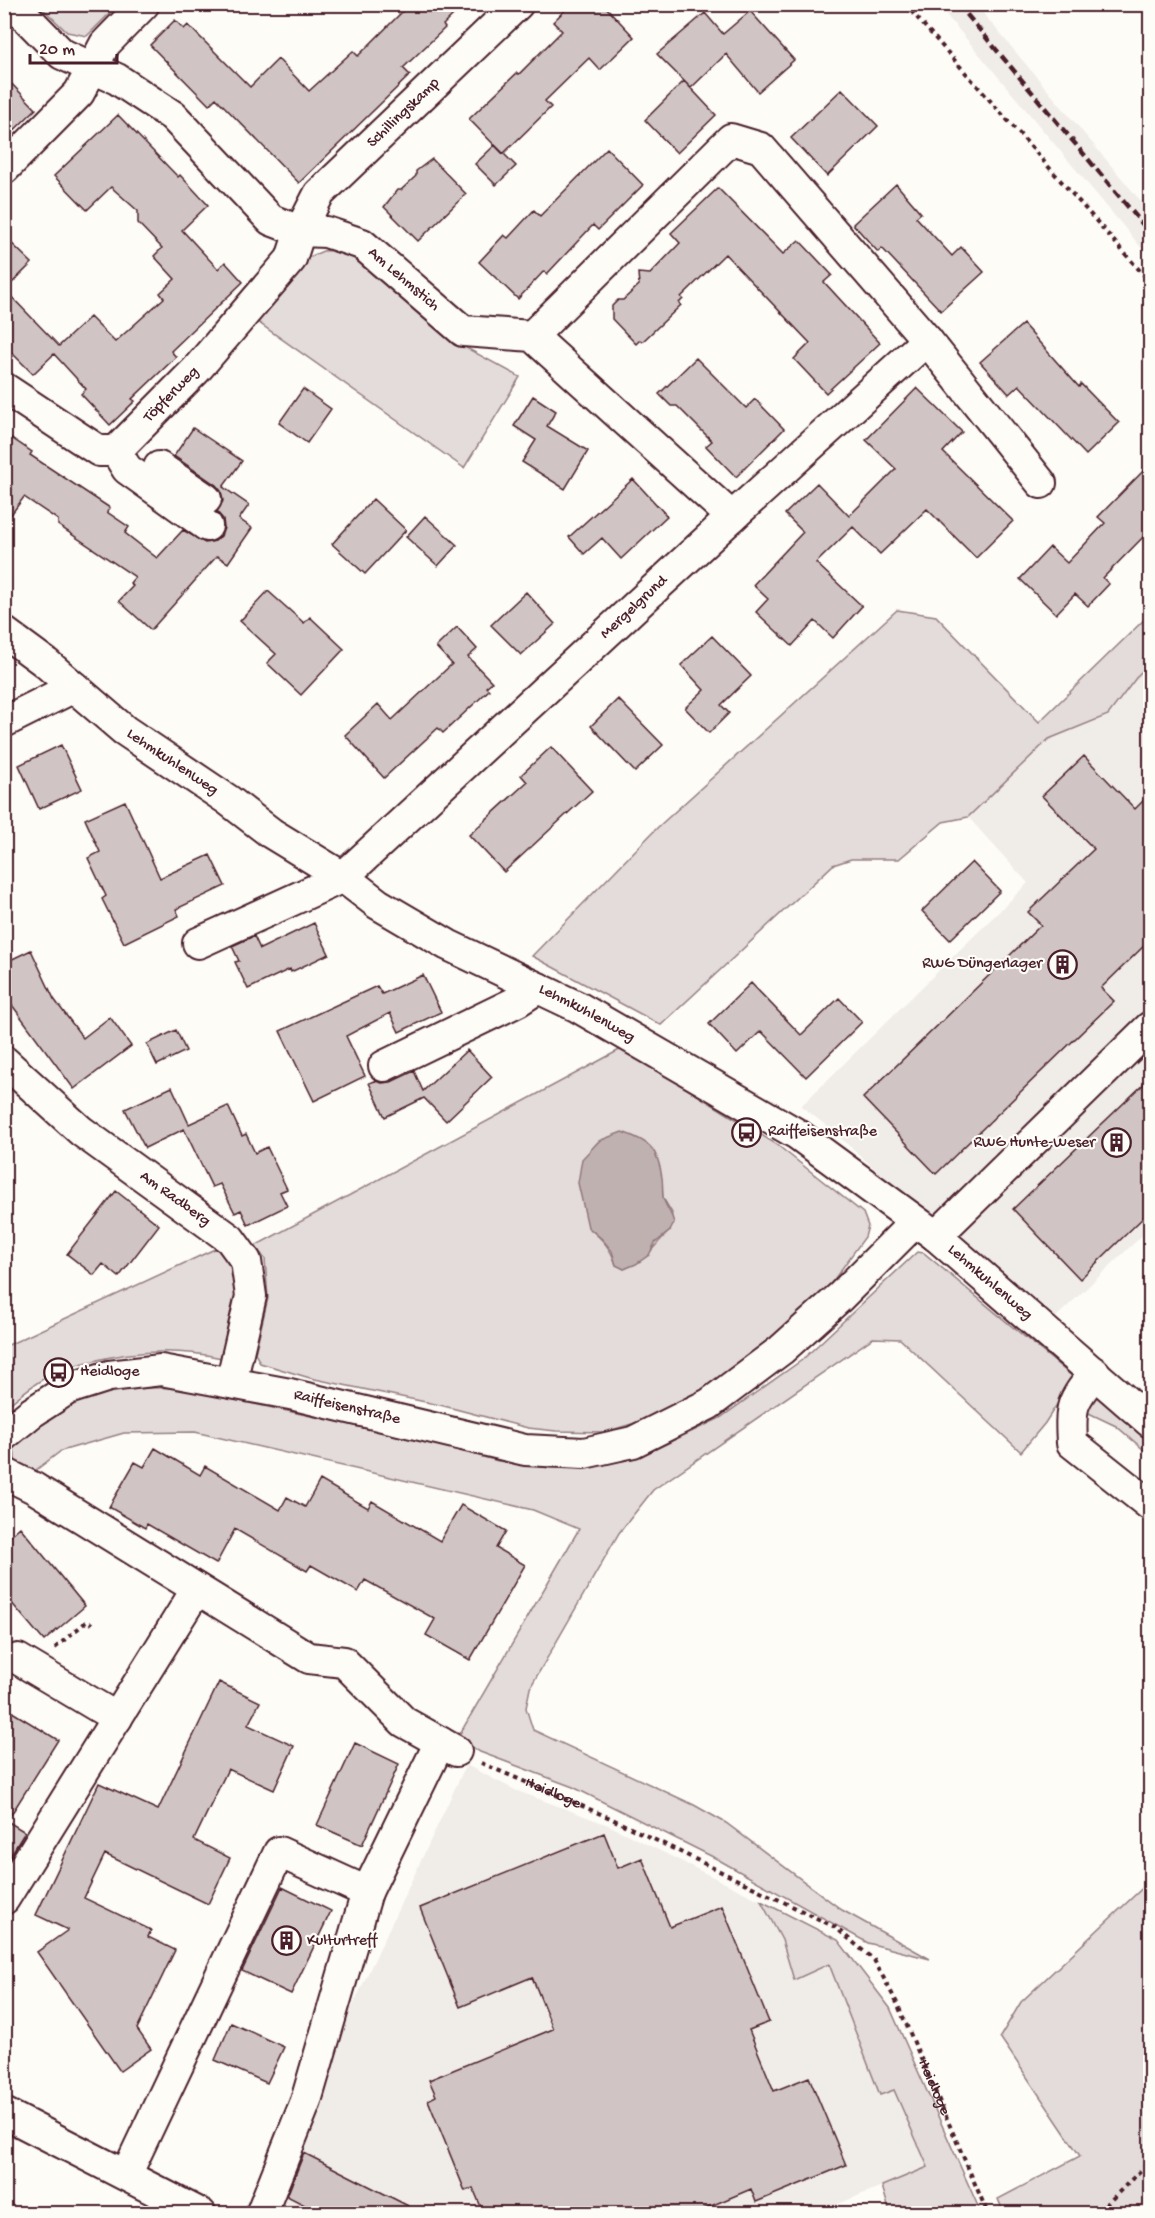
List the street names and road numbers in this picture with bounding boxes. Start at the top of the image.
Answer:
street label: Schillingskamp [363,74,444,152]
street label: Am Lehmstich [364,244,443,316]
street label: Töpferweg [139,363,203,427]
street label: Mergelgrund [596,571,673,643]
street label: Lehmkuhlenweg [123,725,222,800]
street label: Lehmkuhlenweg [535,980,638,1047]
street label: Am Radberg [136,1167,214,1231]
street label: Lehmkuhlenweg [943,1241,1036,1325]
street label: Raiffeisenstraße [292,1386,403,1430]
street label: Heidloge [522,1773,585,1814]
street label: Heidloge [913,2056,954,2119]

